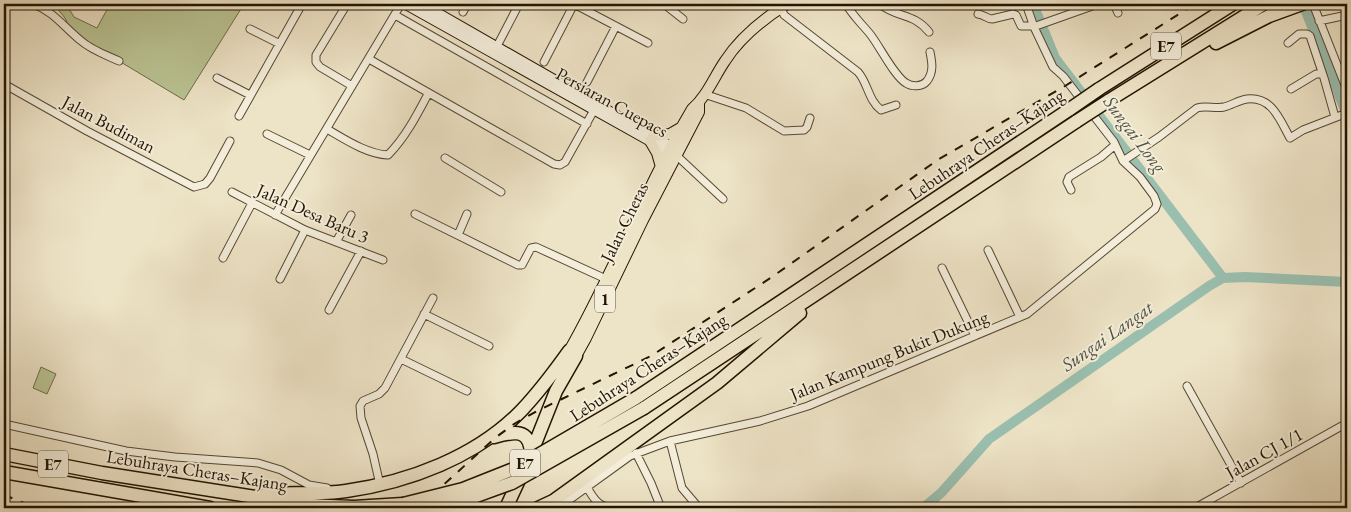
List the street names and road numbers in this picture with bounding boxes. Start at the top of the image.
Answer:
road number: E7 [1151,32,1181,59]
street label: Persiaran Cuepacs [552,62,672,142]
street label: Lebuhraya Cheras–Kajang [904,83,1068,205]
street label: Jalan Budiman [57,89,160,158]
street label: Jalan Desa Baru 3 [251,177,373,248]
street label: Jalan Cheras [594,178,653,267]
road number: 1 [595,286,615,312]
street label: Jalan Kampung Bukit Dukung [785,305,992,406]
street label: Lebuhraya Cheras–Kajang [565,307,731,426]
street label: Jalan CJ 1/1 [1220,422,1307,485]
street label: Lebuhraya Cheras–Kajang [105,444,289,496]
road number: E7 [510,449,540,476]
road number: E7 [38,450,68,478]

